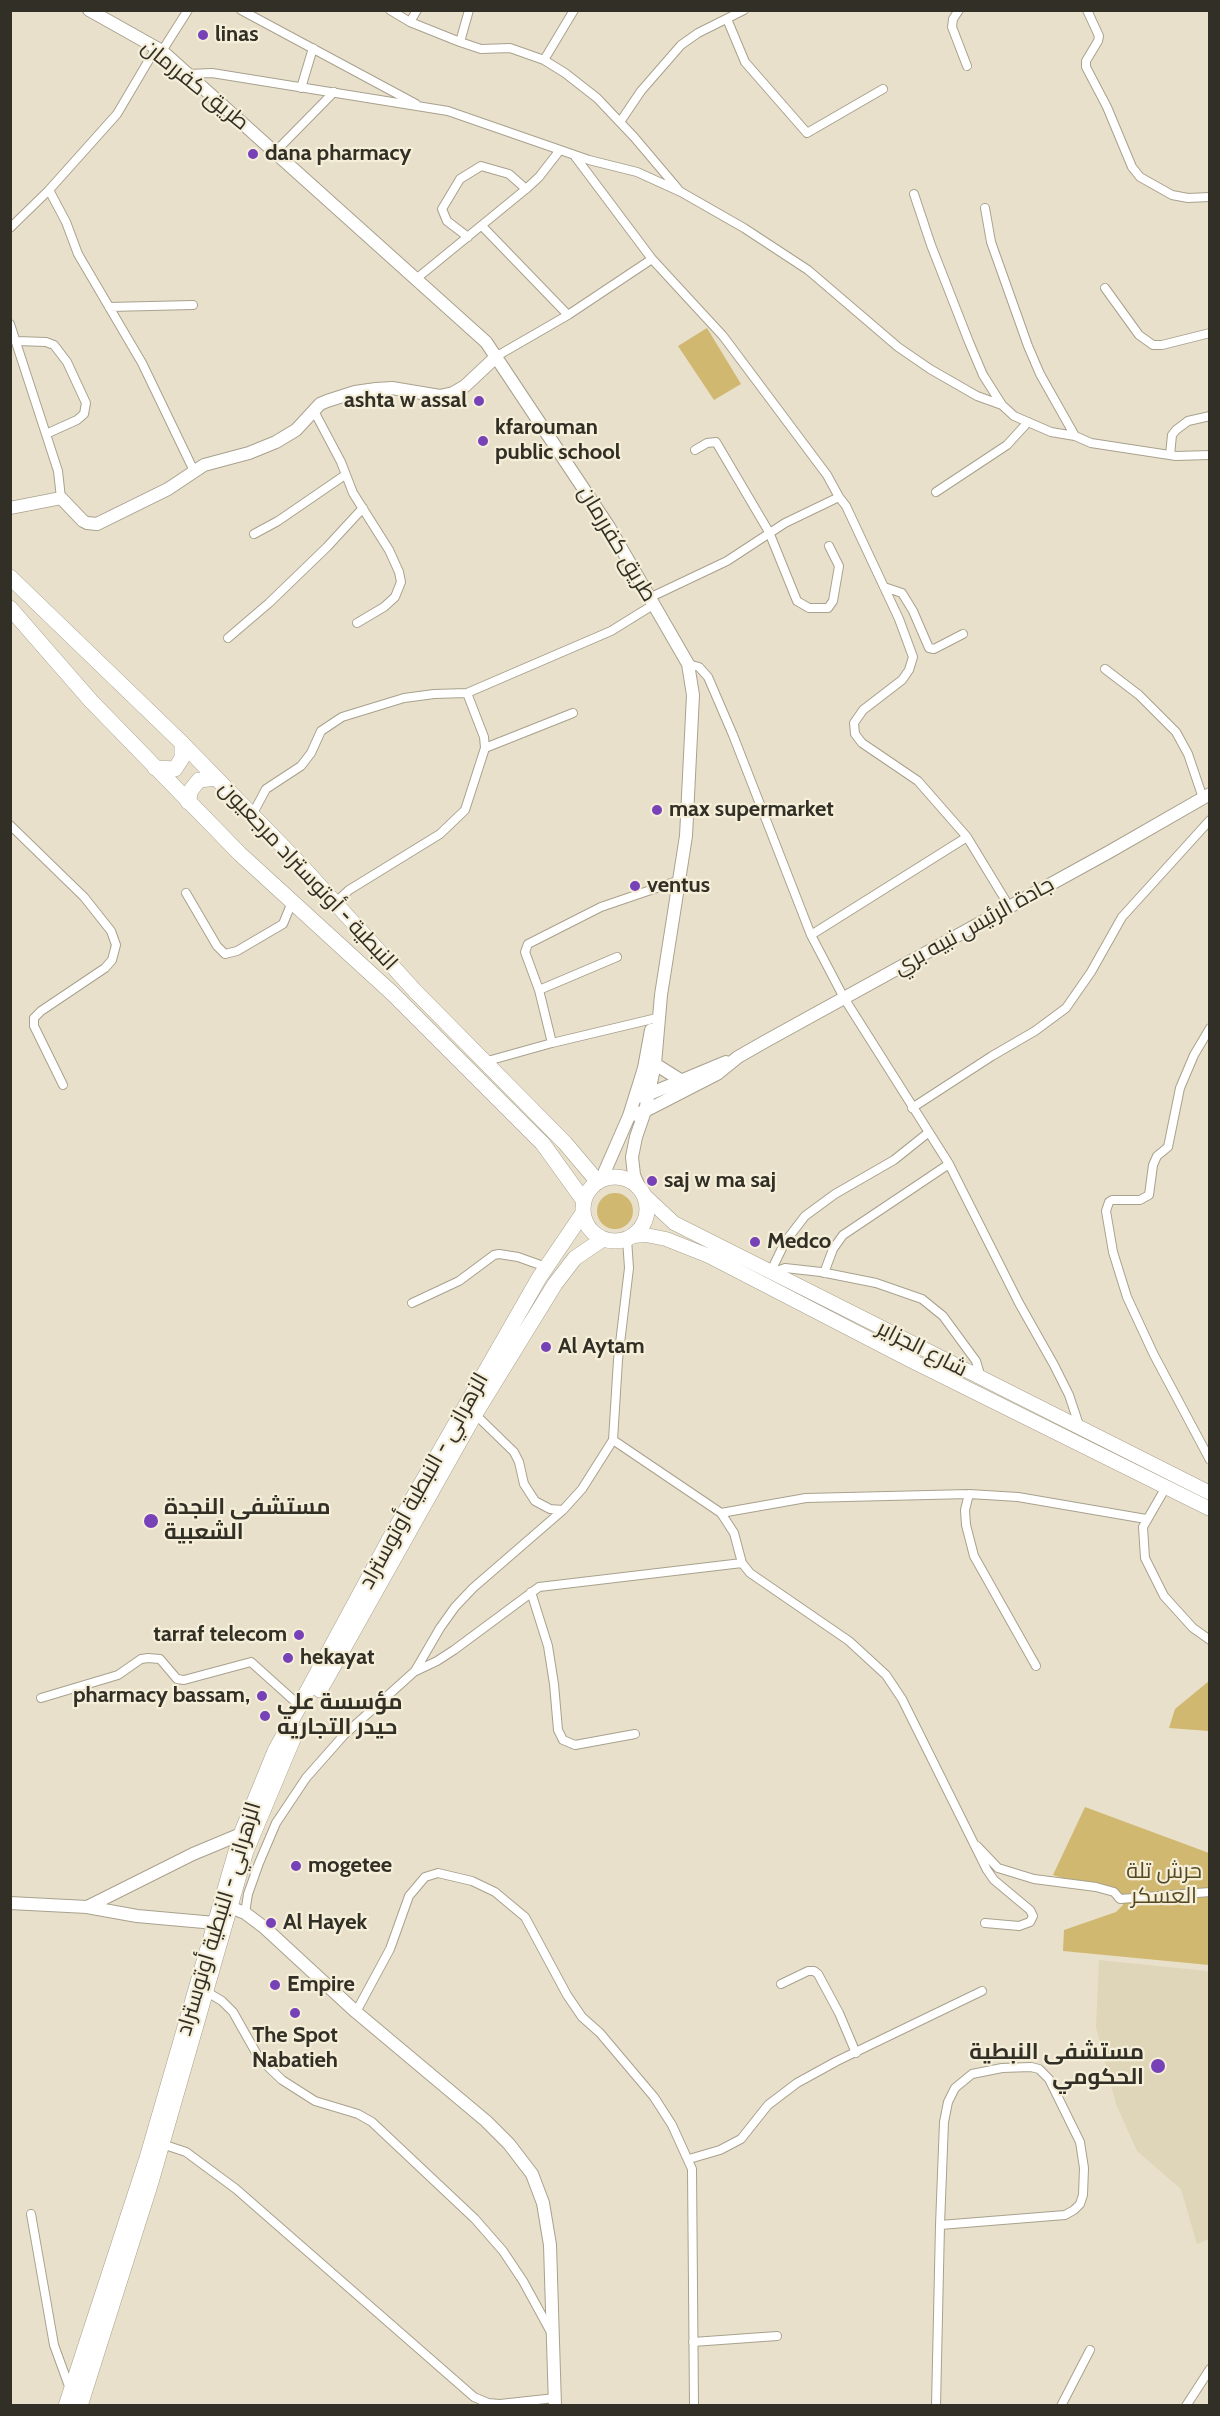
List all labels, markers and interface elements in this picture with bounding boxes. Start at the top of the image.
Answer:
place label: linas [215,22,258,48]
marker: linas [196,28,210,42]
street label: طريق كفررمان [136,34,254,136]
place label: dana pharmacy [265,141,411,167]
marker: dana pharmacy [246,147,260,161]
place label: ashta w assal [344,388,467,414]
marker: ashta w assal [472,394,486,408]
place label: kfarouman public school [495,415,621,466]
marker: kfarouman public school [476,434,490,448]
street label: طريق كفررمان [572,481,662,607]
street label: النبطية - أوتوستراد مرجعيون [213,776,403,976]
place label: max supermarket [669,797,834,823]
marker: max supermarket [650,803,664,817]
street label: جادة الرئيس نبيه بري [889,871,1059,981]
place label: ventus [647,873,710,899]
marker: ventus [628,879,642,893]
place label: saj w ma saj [664,1168,776,1194]
marker: saj w ma saj [645,1174,659,1188]
place label: Medco [767,1229,831,1255]
marker: Medco [748,1235,762,1249]
street label: شارع الجزاير [872,1315,972,1383]
place label: Al Aytam [558,1334,645,1360]
marker: Al Aytam [539,1340,553,1354]
street label: الزهراني - النبطية أوتوستراد [354,1368,494,1594]
place label: مستشفى النجدة الشعبية [164,1495,330,1546]
marker: مستشفى النجدة الشعبية [142,1512,160,1530]
place label: tarraf telecom [153,1622,287,1648]
marker: tarraf telecom [292,1628,306,1642]
place label: hekayat [300,1645,375,1671]
marker: hekayat [281,1651,295,1665]
place label: pharmacy bassam, [73,1683,250,1709]
marker: pharmacy bassam, [255,1689,269,1703]
place label: مؤسسة علي حيدر التجاريه [277,1690,402,1742]
marker: مؤسسة علي حيدر التجاريه [258,1709,272,1723]
street label: الزهراني - النبطية أوتوستراد [171,1799,267,2039]
place label: mogetee [308,1853,392,1879]
marker: mogetee [289,1859,303,1873]
park label: حرش تلة العسكر [1126,1859,1202,1910]
place label: Al Hayek [283,1910,367,1936]
marker: Al Hayek [264,1916,278,1930]
place label: Empire [287,1972,355,1998]
marker: Empire [268,1978,282,1992]
marker: The Spot Nabatieh [288,2006,302,2020]
place label: The Spot Nabatieh [252,2023,338,2074]
place label: مستشفى النبطية الحكومي [969,2040,1144,2092]
marker: مستشفى النبطية الحكومي [1149,2057,1167,2075]

